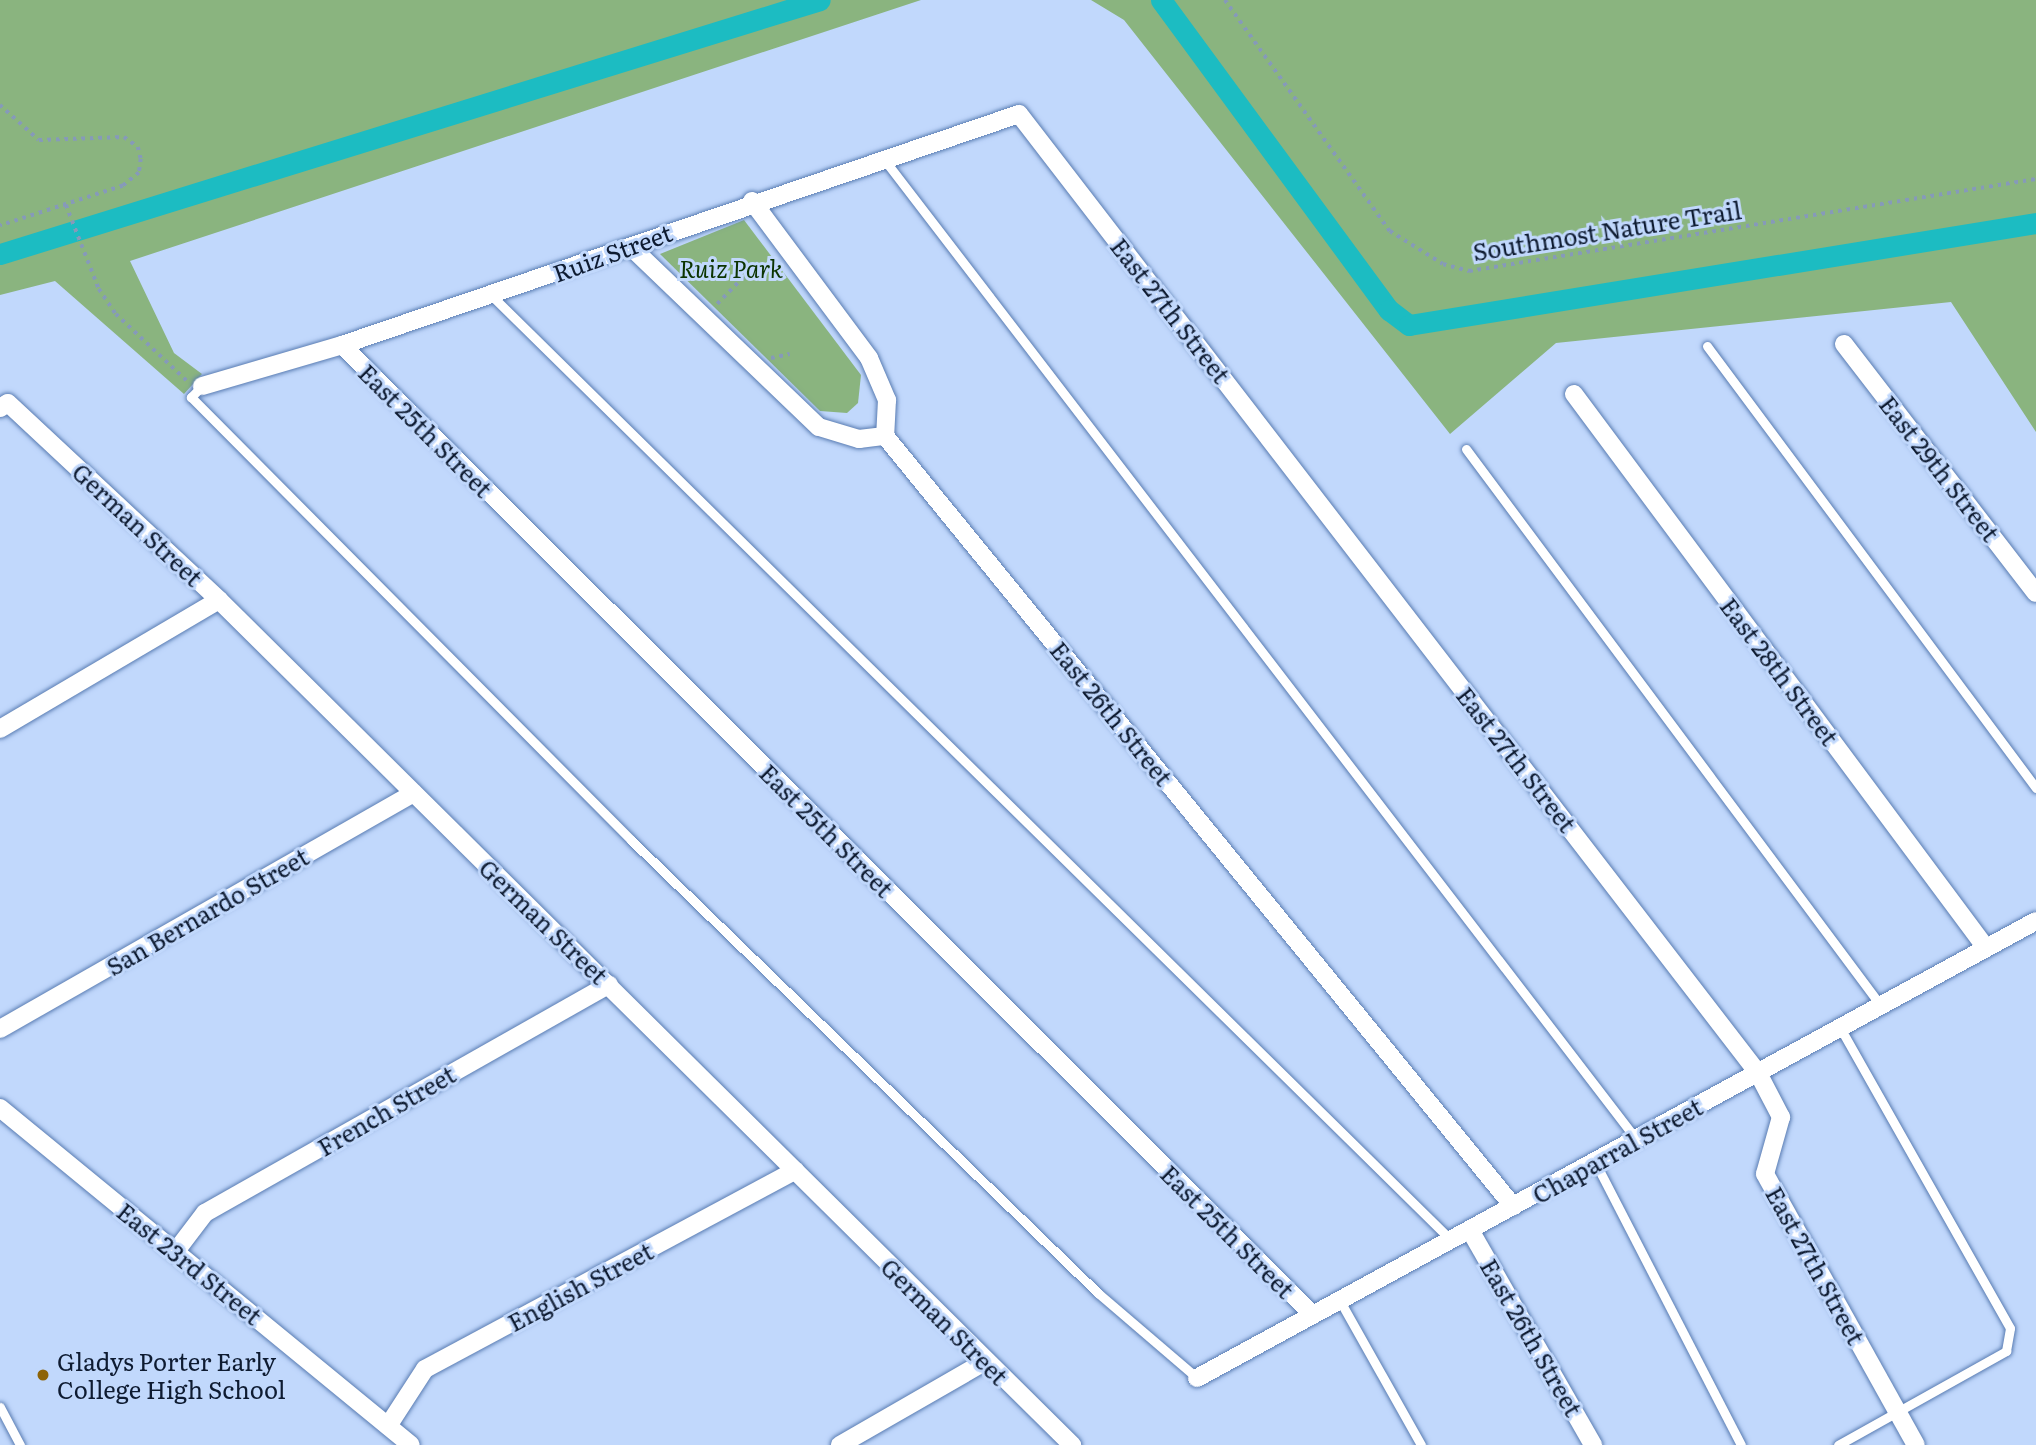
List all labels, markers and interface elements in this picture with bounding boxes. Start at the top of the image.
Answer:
street label: Southmost Nature Trail [1471,195,1743,265]
street label: Ruiz Street [549,217,675,287]
street label: East 27th Street [1105,232,1237,388]
park label: Ruiz Park [679,254,783,282]
street label: East 25th Street [353,357,499,503]
street label: East 29th Street [1874,389,2006,547]
street label: German Street [67,457,209,591]
street label: East 28th Street [1715,591,1845,751]
street label: East 26th Street [1045,635,1179,791]
street label: East 27th Street [1451,681,1583,837]
street label: East 25th Street [754,757,900,903]
street label: San Bernardo Street [101,841,313,981]
street label: German Street [474,853,614,989]
street label: French Street [312,1059,460,1161]
street label: Chaparral Street [1527,1091,1707,1209]
street label: East 25th Street [1155,1158,1301,1304]
street label: East 27th Street [1761,1181,1871,1349]
street label: East 23rd Street [112,1196,268,1330]
street label: English Street [502,1236,658,1336]
street label: German Street [876,1252,1014,1390]
street label: East 26th Street [1475,1253,1589,1421]
place label: Gladys Porter Early College High School [57,1347,286,1403]
marker: Gladys Porter Early College High School [35,1367,51,1383]

